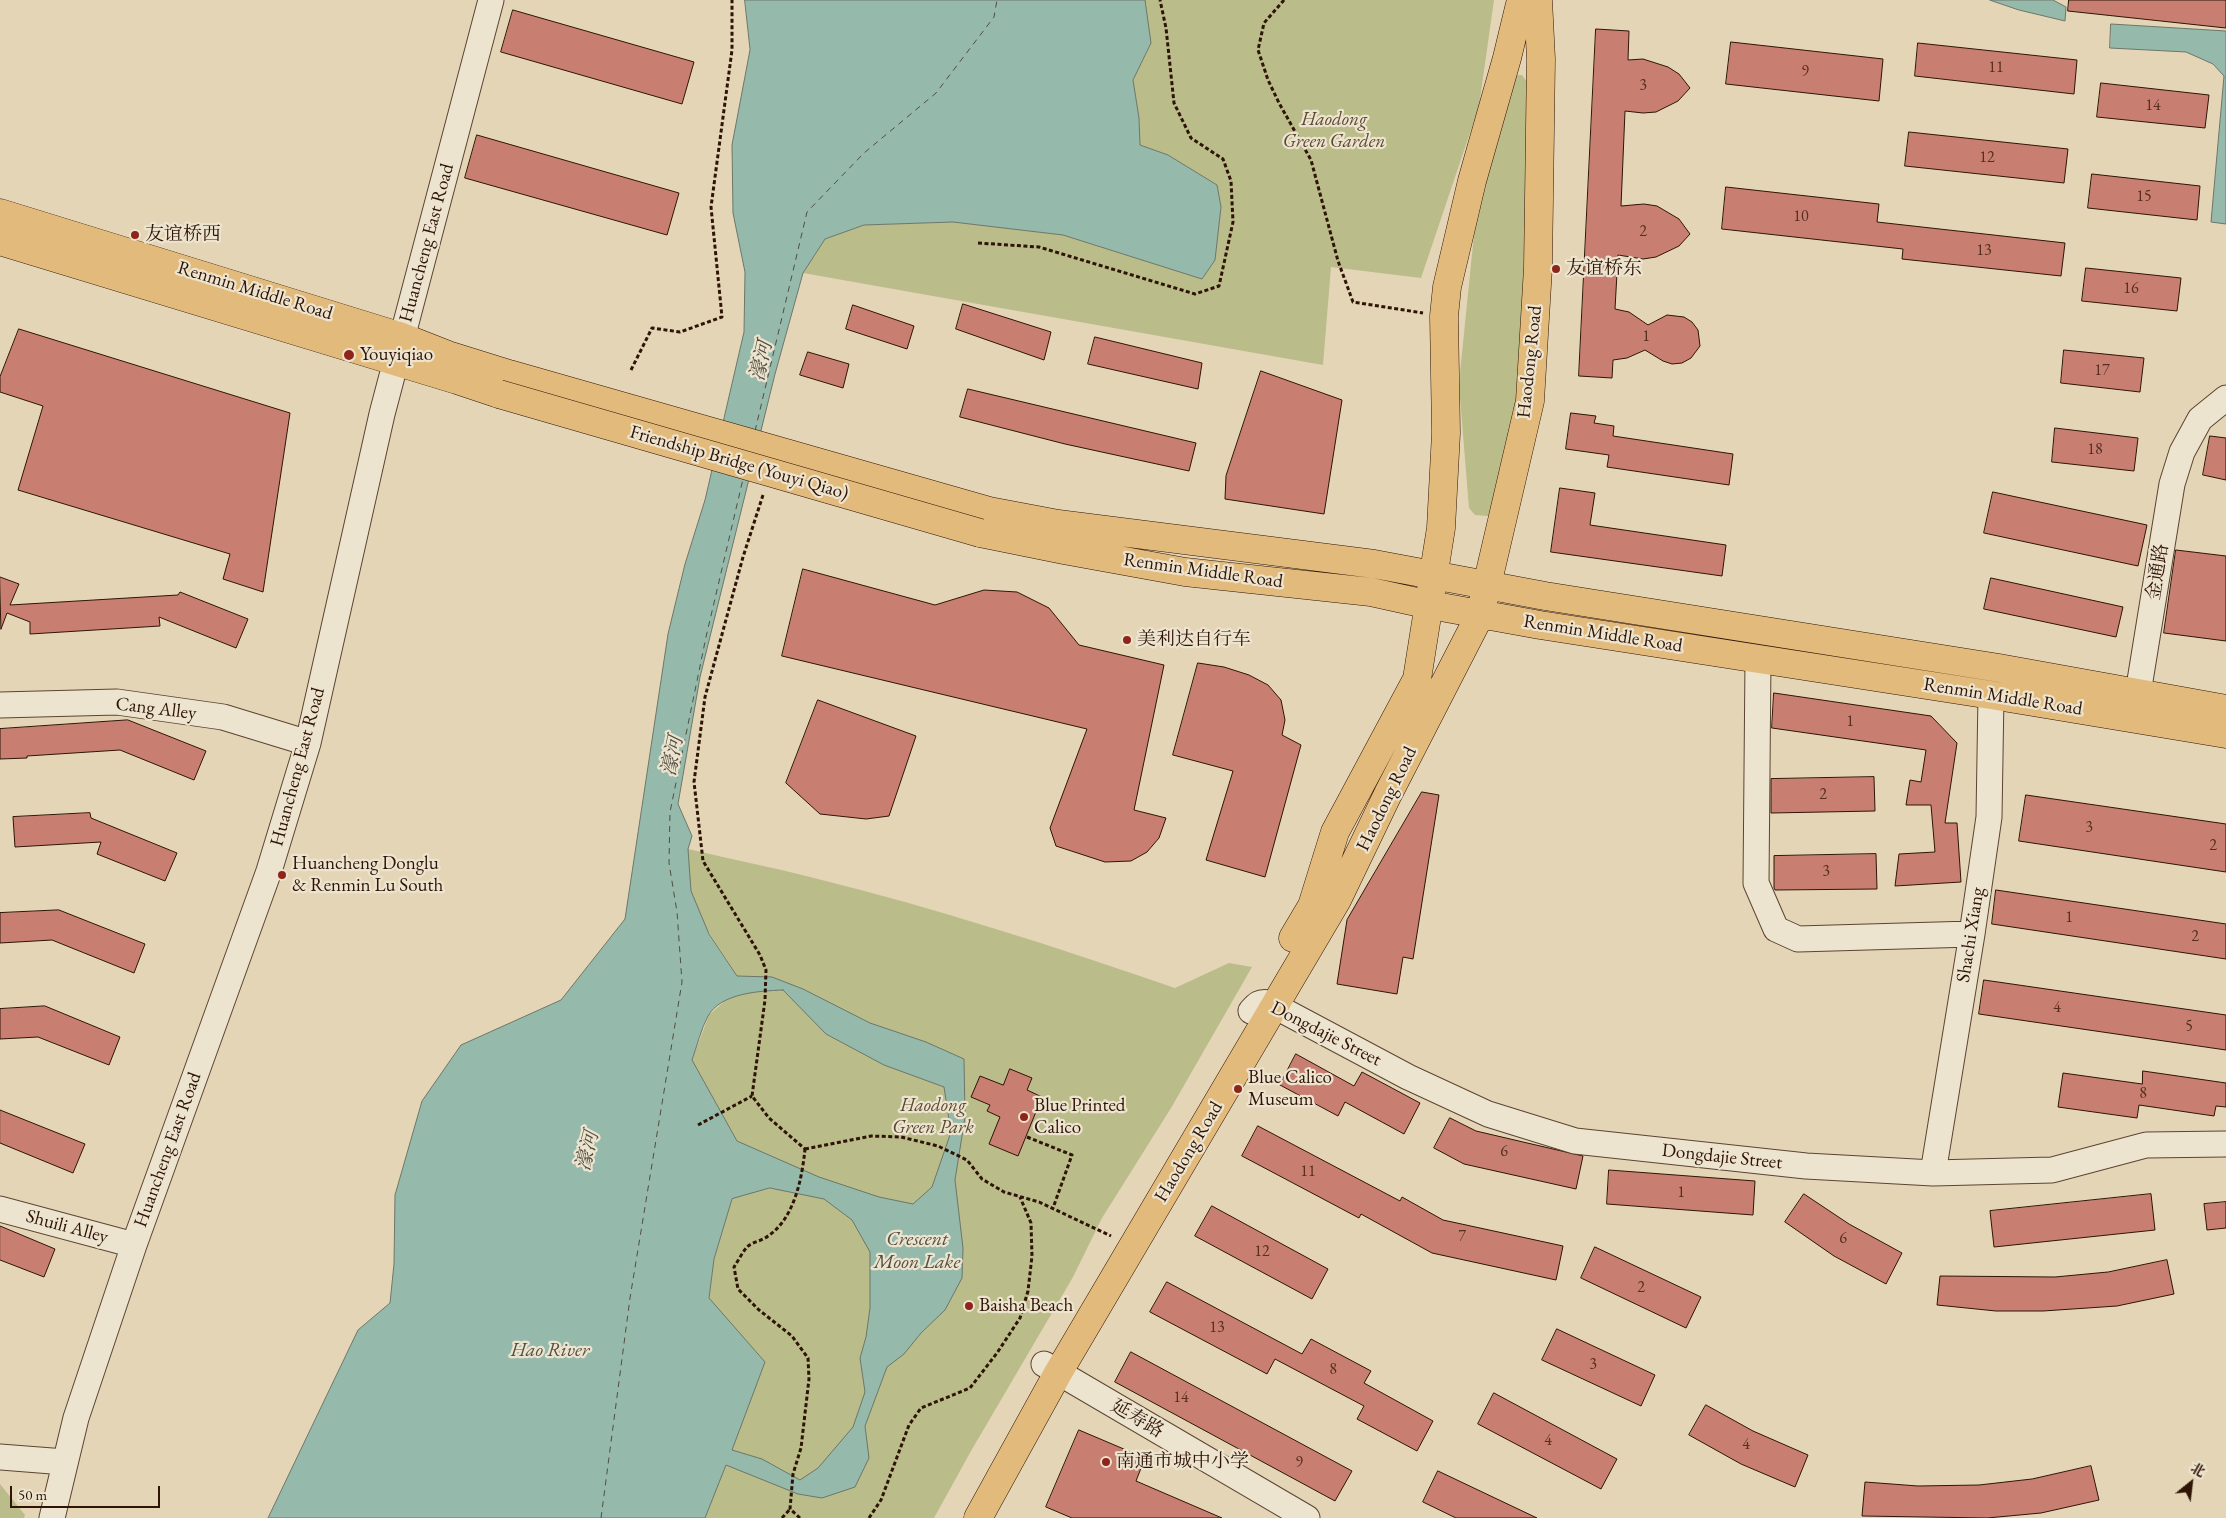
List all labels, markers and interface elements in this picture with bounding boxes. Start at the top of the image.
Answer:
house number: 11 [1988,58,2004,78]
house number: 9 [1801,62,1809,82]
house number: 3 [1639,76,1647,96]
house number: 14 [2145,96,2161,116]
park label: Haodong Green Garden [1283,109,1385,153]
house number: 12 [1979,148,1995,168]
street label: Huancheng East Road [395,161,459,325]
house number: 15 [2136,187,2152,207]
house number: 10 [1793,207,1809,227]
house number: 2 [1639,222,1647,242]
place label: 友谊桥西 [145,224,221,246]
marker: 友谊桥西 [129,229,141,241]
house number: 13 [1976,241,1992,261]
street label: Renmin Middle Road [175,257,335,325]
place label: 友谊桥东 [1566,258,1642,280]
marker: 友谊桥东 [1550,263,1562,275]
house number: 16 [2123,279,2139,299]
street label: Haodong Road [1513,304,1547,420]
house number: 1 [1642,327,1650,347]
water label: 濠河 [746,339,778,383]
place label: Youyiqiao [360,344,433,366]
marker: Youyiqiao [342,348,356,362]
house number: 17 [2094,361,2110,381]
street label: Friendship Bridge (Youyi Qiao) [627,421,851,505]
house number: 18 [2087,440,2103,460]
street label: 金通路 [2142,542,2174,602]
street label: Renmin Middle Road [1122,549,1284,593]
street label: Renmin Middle Road [1522,610,1684,658]
place label: 美利达自行车 [1137,629,1251,651]
marker: 美利达自行车 [1121,634,1133,646]
street label: Renmin Middle Road [1922,673,2084,721]
street label: Huancheng East Road [266,685,330,849]
street label: Cang Alley [114,693,198,725]
house number: 1 [1846,712,1854,732]
water label: 濠河 [657,734,689,778]
street label: Haodong Road [1352,743,1422,855]
house number: 2 [1819,785,1827,805]
house number: 3 [2085,818,2093,838]
house number: 2 [2209,836,2217,856]
place label: Huancheng Donglu & Renmin Lu South [292,853,443,897]
house number: 3 [1822,862,1830,882]
marker: Huancheng Donglu & Renmin Lu South [276,869,288,881]
street label: Shachi Xiang [1952,886,1990,984]
house number: 1 [2065,908,2073,928]
house number: 2 [2191,927,2199,947]
street label: Dongdajie Street [1267,996,1385,1072]
house number: 4 [2053,998,2061,1018]
house number: 5 [2185,1017,2193,1037]
place label: Blue Calico Museum [1248,1067,1332,1111]
street label: Huancheng East Road [129,1069,207,1231]
marker: Blue Calico Museum [1232,1083,1244,1095]
house number: 8 [2139,1084,2147,1104]
park label: Haodong Green Park [892,1095,974,1139]
place label: Blue Printed Calico [1034,1095,1125,1139]
street label: Haodong Road [1150,1098,1228,1206]
marker: Blue Printed Calico [1018,1111,1030,1123]
water label: 濠河 [572,1129,604,1173]
street label: Dongdajie Street [1661,1139,1783,1175]
house number: 6 [1500,1142,1508,1162]
house number: 11 [1300,1162,1316,1182]
house number: 1 [1677,1183,1685,1203]
street label: Shuili Alley [23,1205,111,1249]
house number: 7 [1458,1227,1466,1247]
water label: Crescent Moon Lake [874,1228,960,1275]
house number: 6 [1839,1229,1847,1249]
house number: 12 [1254,1242,1270,1262]
house number: 2 [1637,1278,1645,1298]
place label: Baisha Beach [979,1295,1073,1317]
marker: Baisha Beach [963,1300,975,1312]
house number: 13 [1209,1318,1225,1338]
water label: Hao River [511,1339,589,1363]
house number: 3 [1589,1355,1597,1375]
house number: 8 [1329,1360,1337,1380]
house number: 14 [1173,1388,1189,1408]
street label: 延寿路 [1107,1395,1167,1443]
house number: 4 [1544,1431,1552,1451]
house number: 4 [1742,1435,1750,1455]
place label: 南通市城中小学 [1116,1451,1249,1473]
house number: 9 [1295,1453,1303,1473]
marker: 南通市城中小学 [1100,1456,1112,1468]
north arrow [2166,1458,2216,1508]
text: 北 [2188,1459,2209,1481]
scale bar [12,1476,162,1508]
text: 50 m [18,1485,47,1504]

